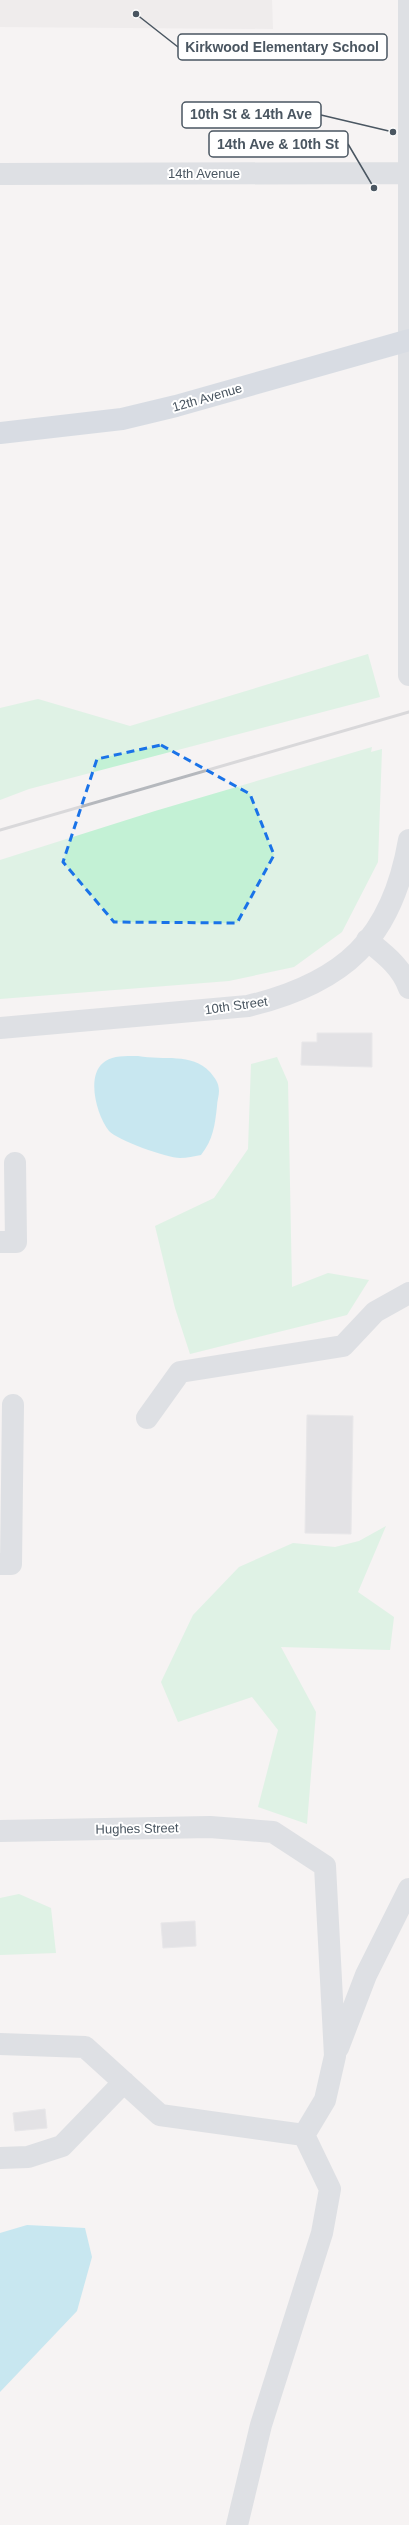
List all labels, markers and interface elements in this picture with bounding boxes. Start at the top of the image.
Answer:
callout: Kirkwood Elementary School [178,34,387,60]
text: Kirkwood Elementary School [185,39,379,55]
callout: 10th St & 14th Ave [182,102,321,128]
text: 10th St & 14th Ave [190,106,312,122]
callout: 14th Ave & 10th St [209,131,348,157]
text: 14th Ave & 10th St [217,136,339,152]
street label: 14th Avenue [168,166,240,181]
street label: 12th Avenue [170,380,244,415]
street label: 10th Street [204,994,269,1017]
street label: Hughes Street [95,1820,179,1837]

